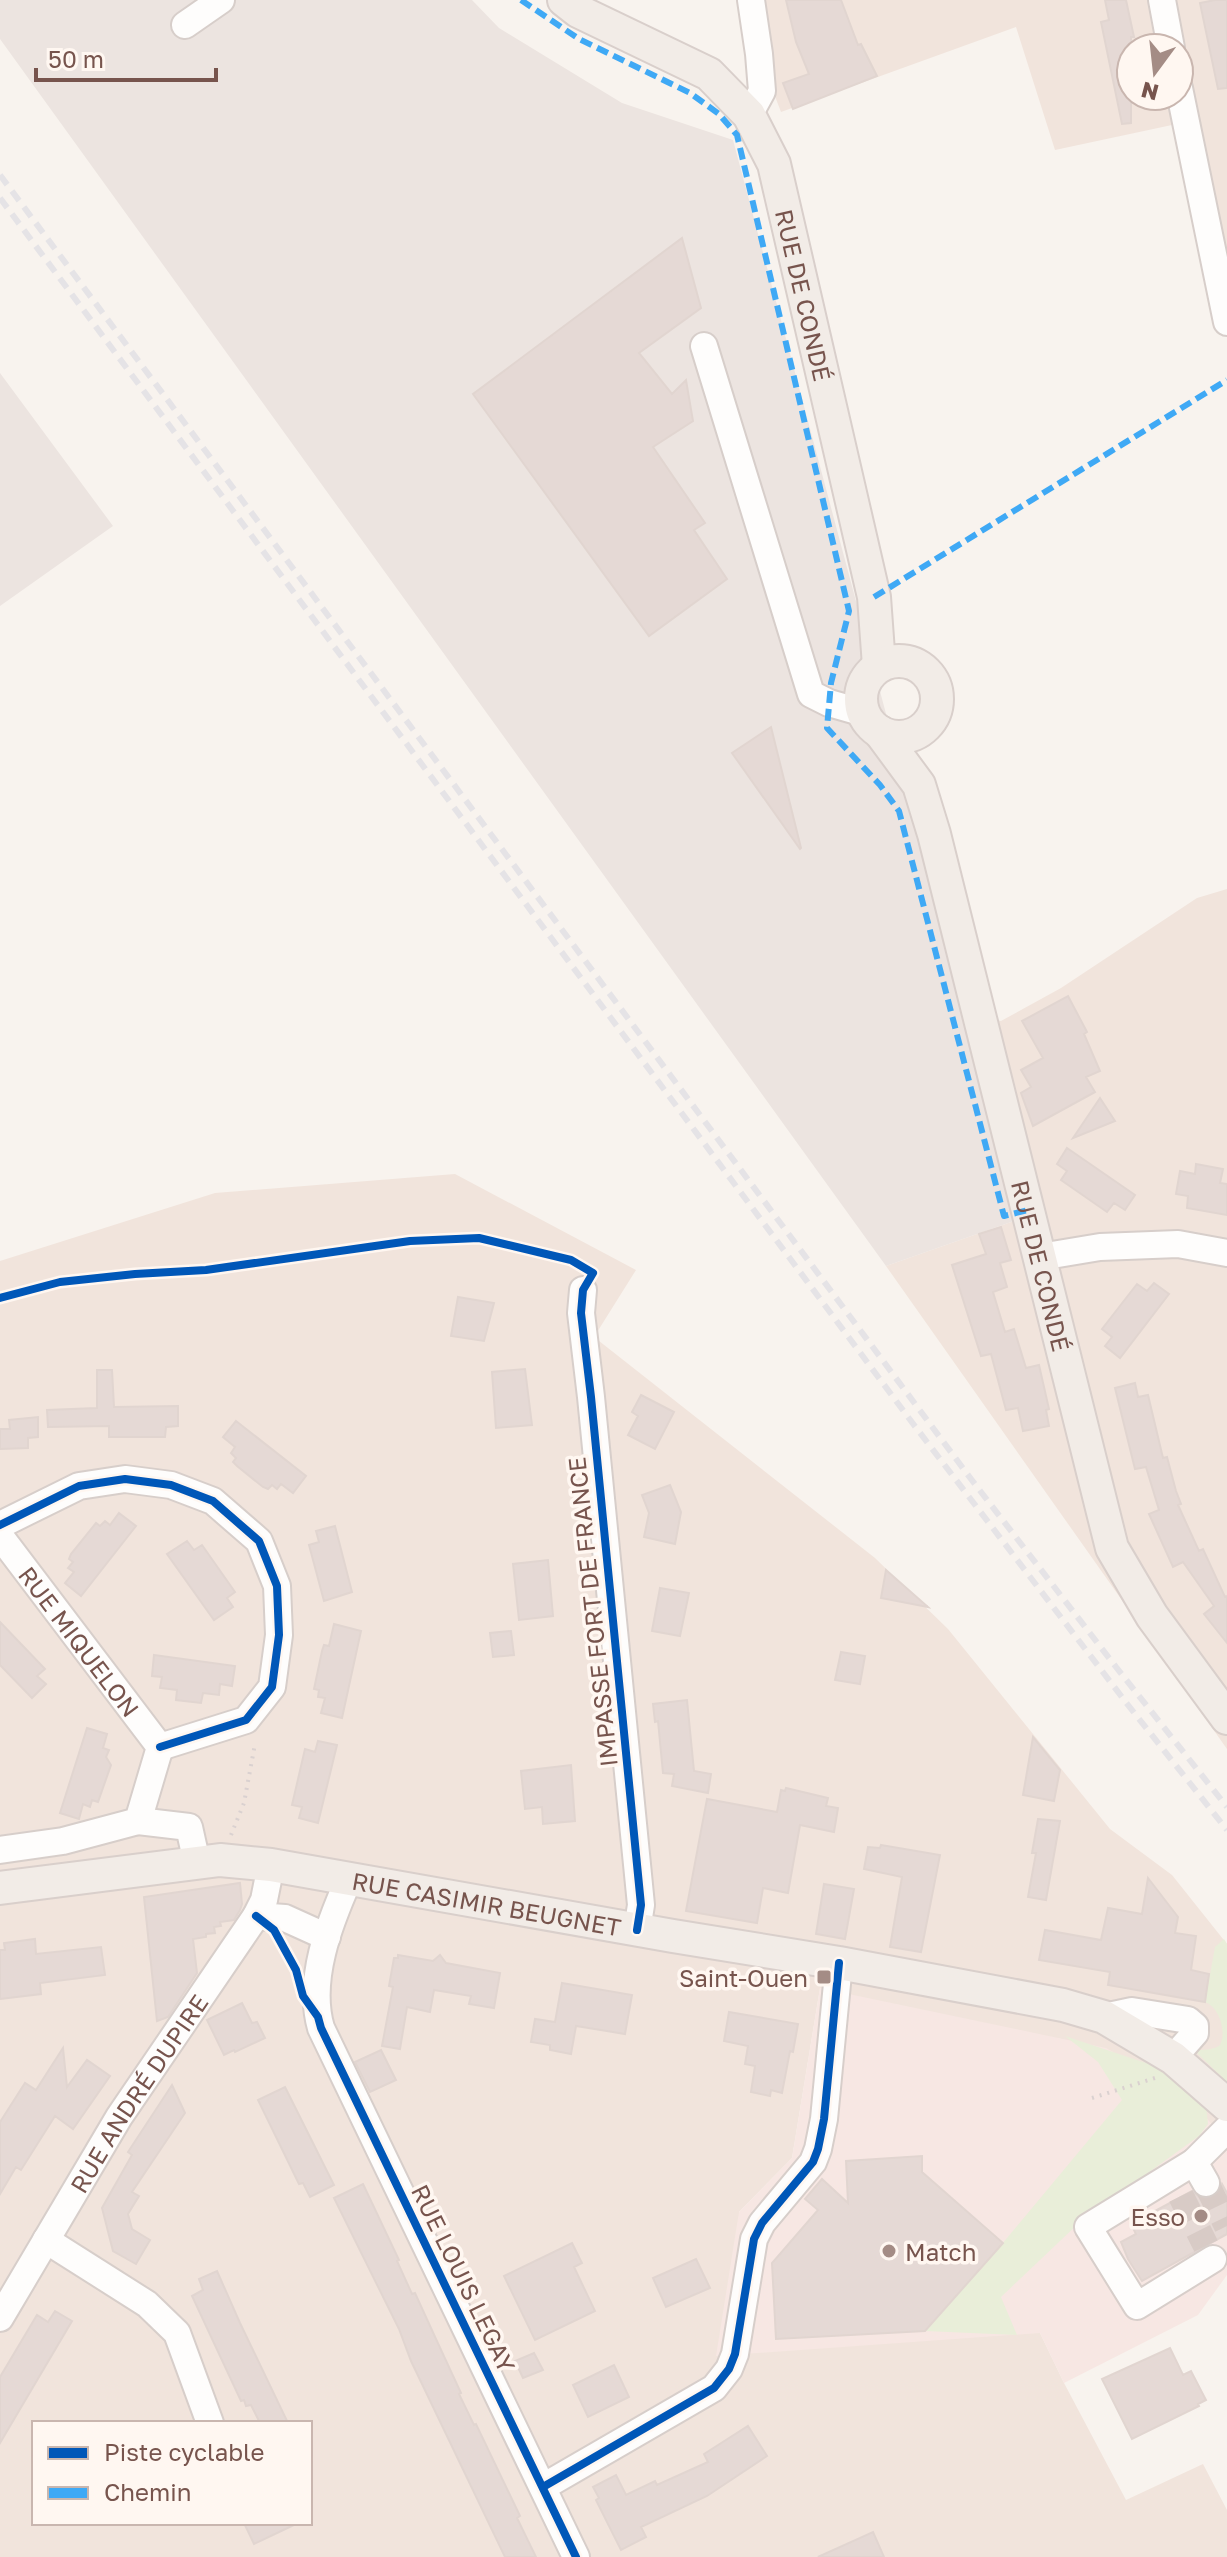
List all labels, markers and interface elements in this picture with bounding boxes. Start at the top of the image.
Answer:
scale bar [36,32,216,82]
north arrow [1115,32,1195,112]
text: 50 m [48,44,104,73]
text: N [1138,77,1161,107]
street label: RUE DE CONDÉ [770,206,838,384]
street label: RUE DE CONDÉ [1006,1177,1077,1354]
street label: IMPASSE FORT DE FRANCE [561,1456,623,1768]
street label: RUE MIQUELON [13,1560,146,1722]
street label: RUE CASIMIR BEUGNET [350,1865,624,1941]
place label: Saint-Ouen [679,1963,808,1992]
marker: Saint-Ouen [815,1968,833,1986]
street label: RUE ANDRÉ DUPIRE [63,1988,213,2198]
street label: RUE LOUIS LEGAY [406,2180,522,2377]
place label: Esso [1131,2202,1185,2231]
marker: Esso [1192,2207,1210,2225]
place label: Match [905,2237,976,2266]
marker: Match [880,2242,898,2260]
legend [32,2421,312,2525]
text: Piste cyclable [104,2437,264,2466]
text: Chemin [104,2477,191,2506]

